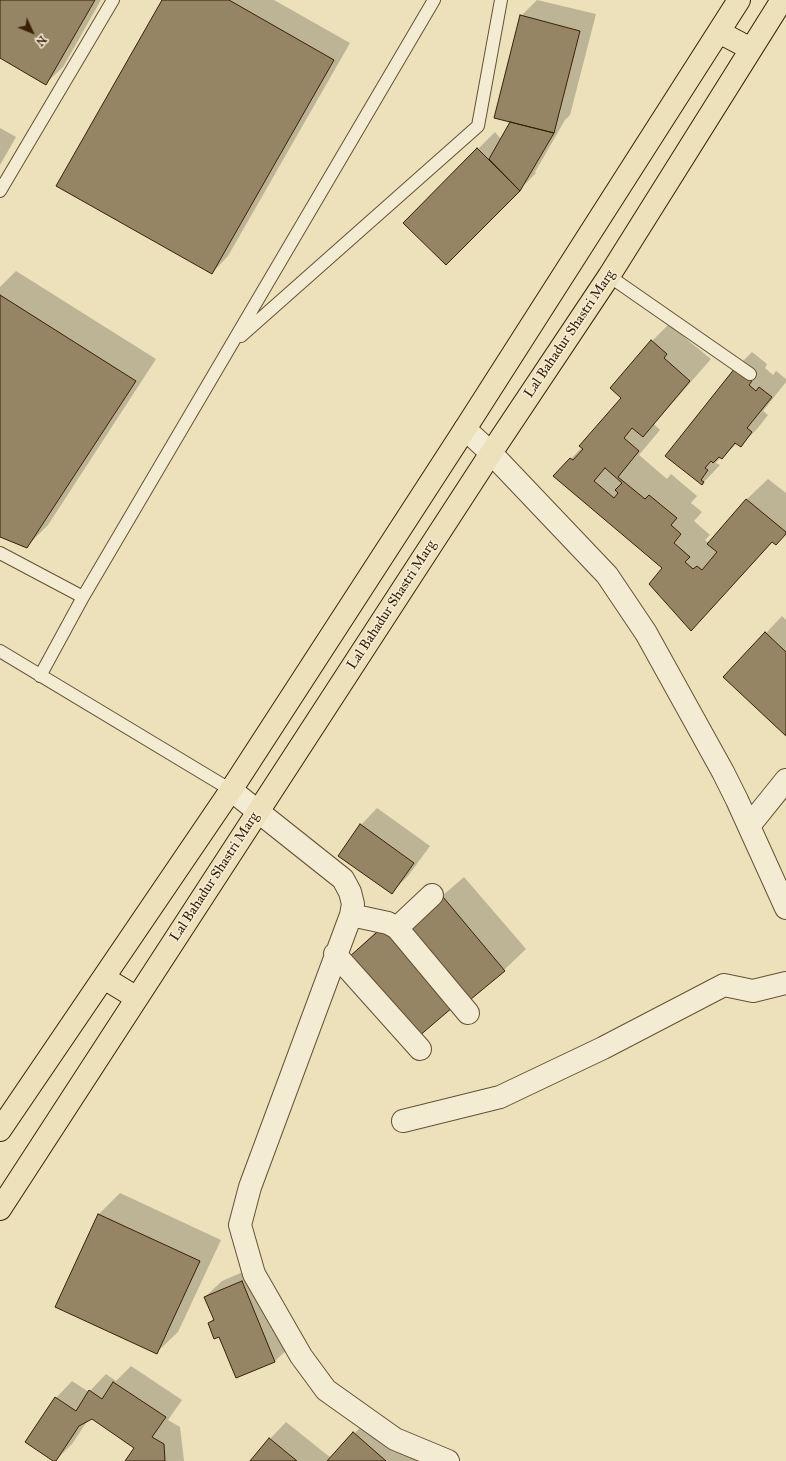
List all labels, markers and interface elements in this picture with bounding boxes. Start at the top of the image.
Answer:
north arrow [12,12,52,52]
text: N [33,33,49,49]
street label: Lal Bahadur Shastri Marg [521,267,619,401]
street label: Lal Bahadur Shastri Marg [344,537,440,673]
street label: Lal Bahadur Shastri Marg [167,809,263,945]

